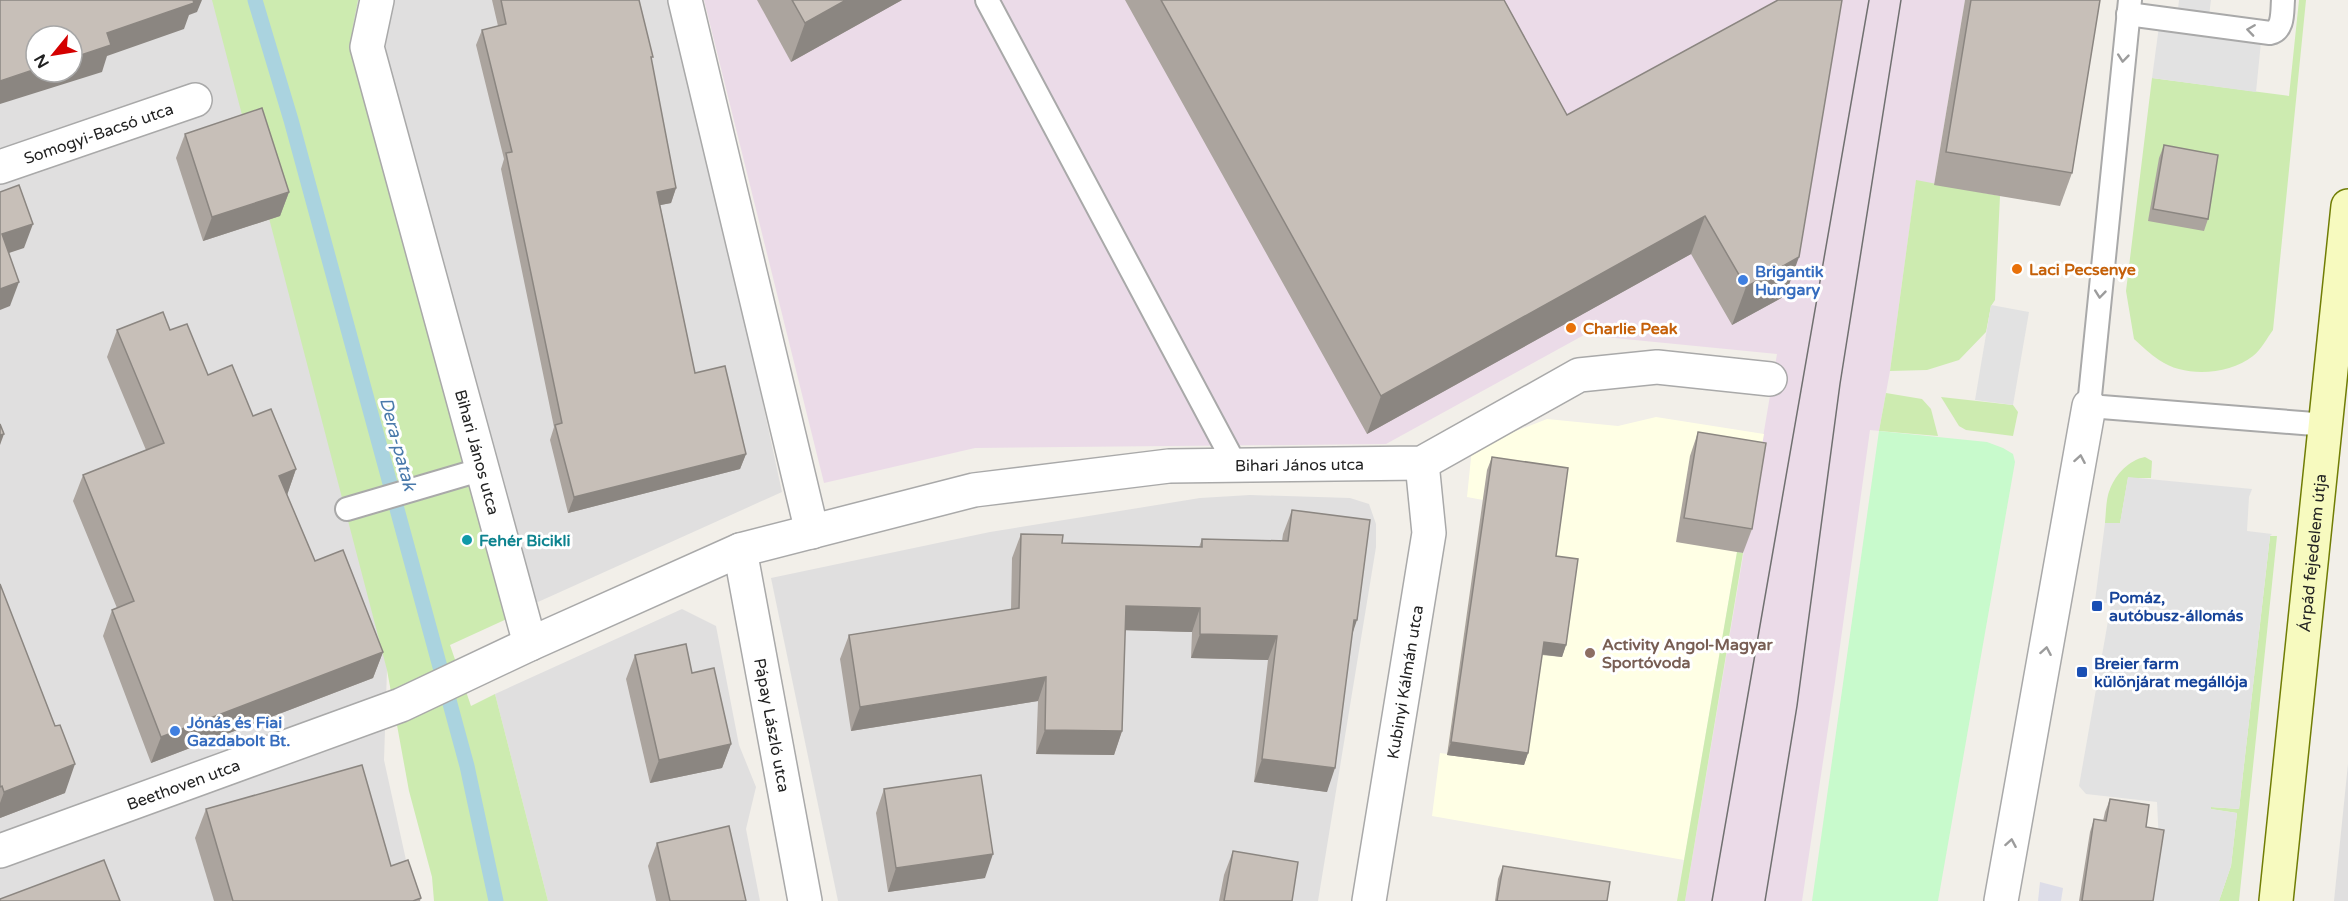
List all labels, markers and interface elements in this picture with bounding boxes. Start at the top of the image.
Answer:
north arrow [24,24,84,84]
one-way arrow [2247,25,2256,37]
text: N [30,50,54,72]
one-way arrow [2117,54,2130,63]
street label: Somogyi-Bacsó utca [21,99,176,169]
place label: Laci Pecsenye [2029,260,2136,280]
place label: Brigantik Hungary [1755,262,1824,300]
marker: Laci Pecsenye [2010,262,2024,276]
marker: Brigantik Hungary [1736,273,1750,287]
one-way arrow [2094,289,2107,299]
place label: Charlie Peak [1583,319,1678,339]
marker: Charlie Peak [1564,321,1578,335]
street label: Bihari János utca [450,387,503,517]
water label: Dera-patak [375,395,421,494]
street label: Bihari János utca [1235,455,1364,476]
one-way arrow [2073,455,2086,465]
street label: Árpád fejedelem útja [2295,473,2331,633]
place label: Fehér Bicikli [479,531,570,551]
marker: Fehér Bicikli [460,533,474,547]
place label: Pomáz, autóbusz-állomás [2109,588,2244,626]
marker: Pomáz, autóbusz-állomás [2090,599,2104,613]
street label: Kubinyi Kálmán utca [1383,604,1428,760]
place label: Activity Angol-Magyar Sportóvoda [1602,635,1774,673]
marker: Activity Angol-Magyar Sportóvoda [1583,646,1597,660]
one-way arrow [2039,647,2051,656]
place label: Breier farm különjárat megállója [2094,654,2248,692]
street label: Pápay László utca [749,656,794,794]
marker: Breier farm különjárat megállója [2075,665,2089,679]
place label: Jónás és Fiai Gazdabolt Bt. [186,713,290,751]
marker: Jónás és Fiai Gazdabolt Bt. [168,724,182,738]
street label: Beethoven utca [124,755,243,815]
one-way arrow [2005,839,2017,848]

